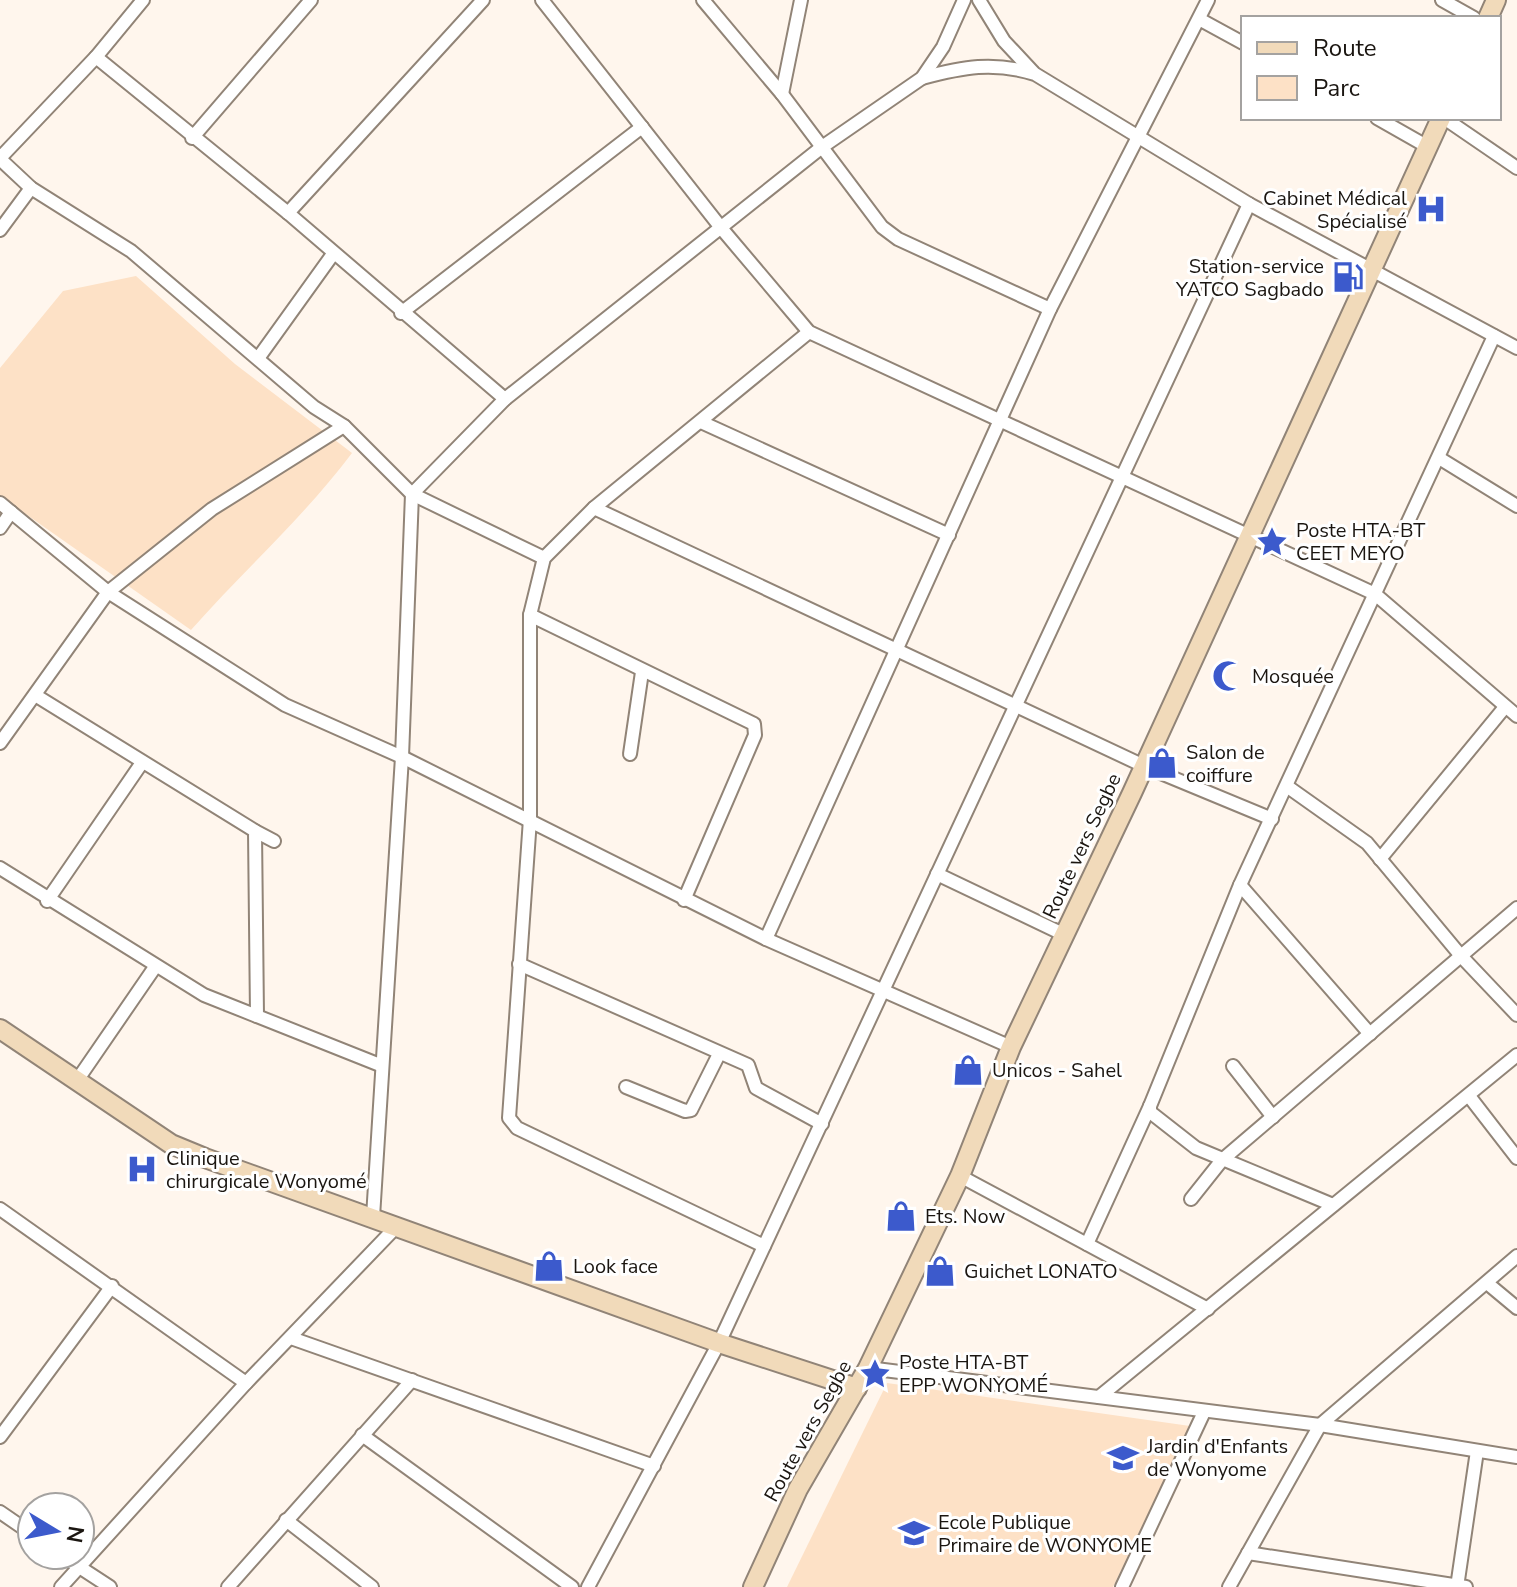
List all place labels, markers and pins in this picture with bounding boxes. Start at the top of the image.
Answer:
place label: Cabinet Médical Spécialisé [1263,185,1407,235]
hospital icon: Cabinet Médical Spécialisé [1414,192,1448,226]
place label: Station-service YATCO Sagbado [1175,253,1324,303]
fuel station icon: Station-service YATCO Sagbado [1331,260,1365,294]
place label: Poste HTA-BT CEET MEYO [1296,517,1425,567]
place icon: Poste HTA-BT CEET MEYO [1255,525,1289,559]
mosque icon: Mosquée [1211,659,1245,693]
place label: Mosquée [1252,663,1334,690]
place label: Salon de coiffure [1186,739,1265,789]
shop icon: Salon de coiffure [1145,746,1179,780]
shop icon: Unicos - Sahel [951,1053,985,1087]
place label: Unicos - Sahel [992,1057,1122,1084]
place label: Clinique chirurgicale Wonyomé [166,1145,367,1195]
hospital icon: Clinique chirurgicale Wonyomé [125,1152,159,1186]
shop icon: Ets. Now [884,1199,918,1233]
place label: Ets. Now [925,1203,1006,1230]
shop icon: Look face [532,1249,566,1283]
place label: Look face [573,1253,658,1280]
shop icon: Guichet LONATO [923,1254,957,1288]
place label: Guichet LONATO [964,1258,1118,1285]
place label: Poste HTA-BT EPP WONYOMÉ [899,1349,1048,1399]
place icon: Poste HTA-BT EPP WONYOMÉ [858,1357,892,1391]
place label: Jardin d'Enfants de Wonyome [1146,1433,1288,1483]
school or university icon: Jardin d'Enfants de Wonyome [1106,1441,1140,1475]
place label: Ecole Publique Primaire de WONYOME [938,1509,1152,1559]
school or university icon: Ecole Publique Primaire de WONYOME [897,1516,931,1550]

